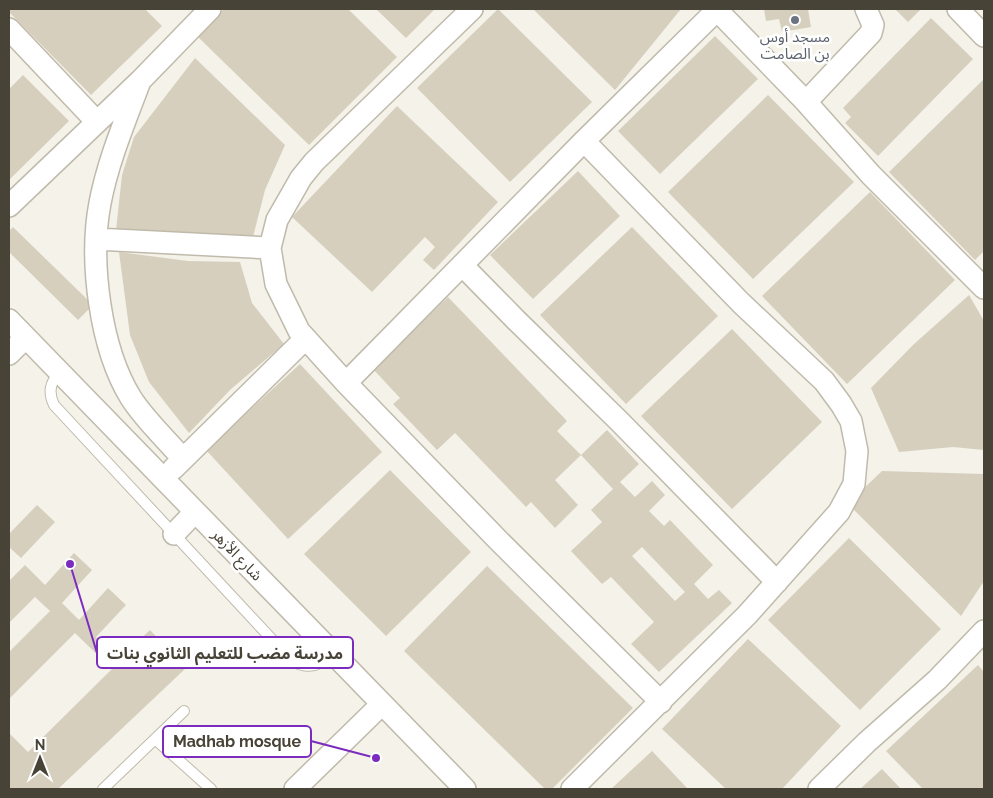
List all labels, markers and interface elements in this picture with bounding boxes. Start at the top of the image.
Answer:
marker: مسجد أوس بن الصامت [789,14,801,26]
place label: مسجد أوس بن الصامت [760,28,830,63]
street label: شارع الأزهر [205,525,266,587]
callout: مدرسة مضب للتعليم الثانوي بنات [97,637,353,668]
text: مدرسة مضب للتعليم الثانوي بنات [107,644,343,667]
callout: Madhab mosque [163,726,311,757]
text: Madhab mosque [173,732,302,751]
north arrow [15,733,65,783]
text: N [35,737,45,753]

